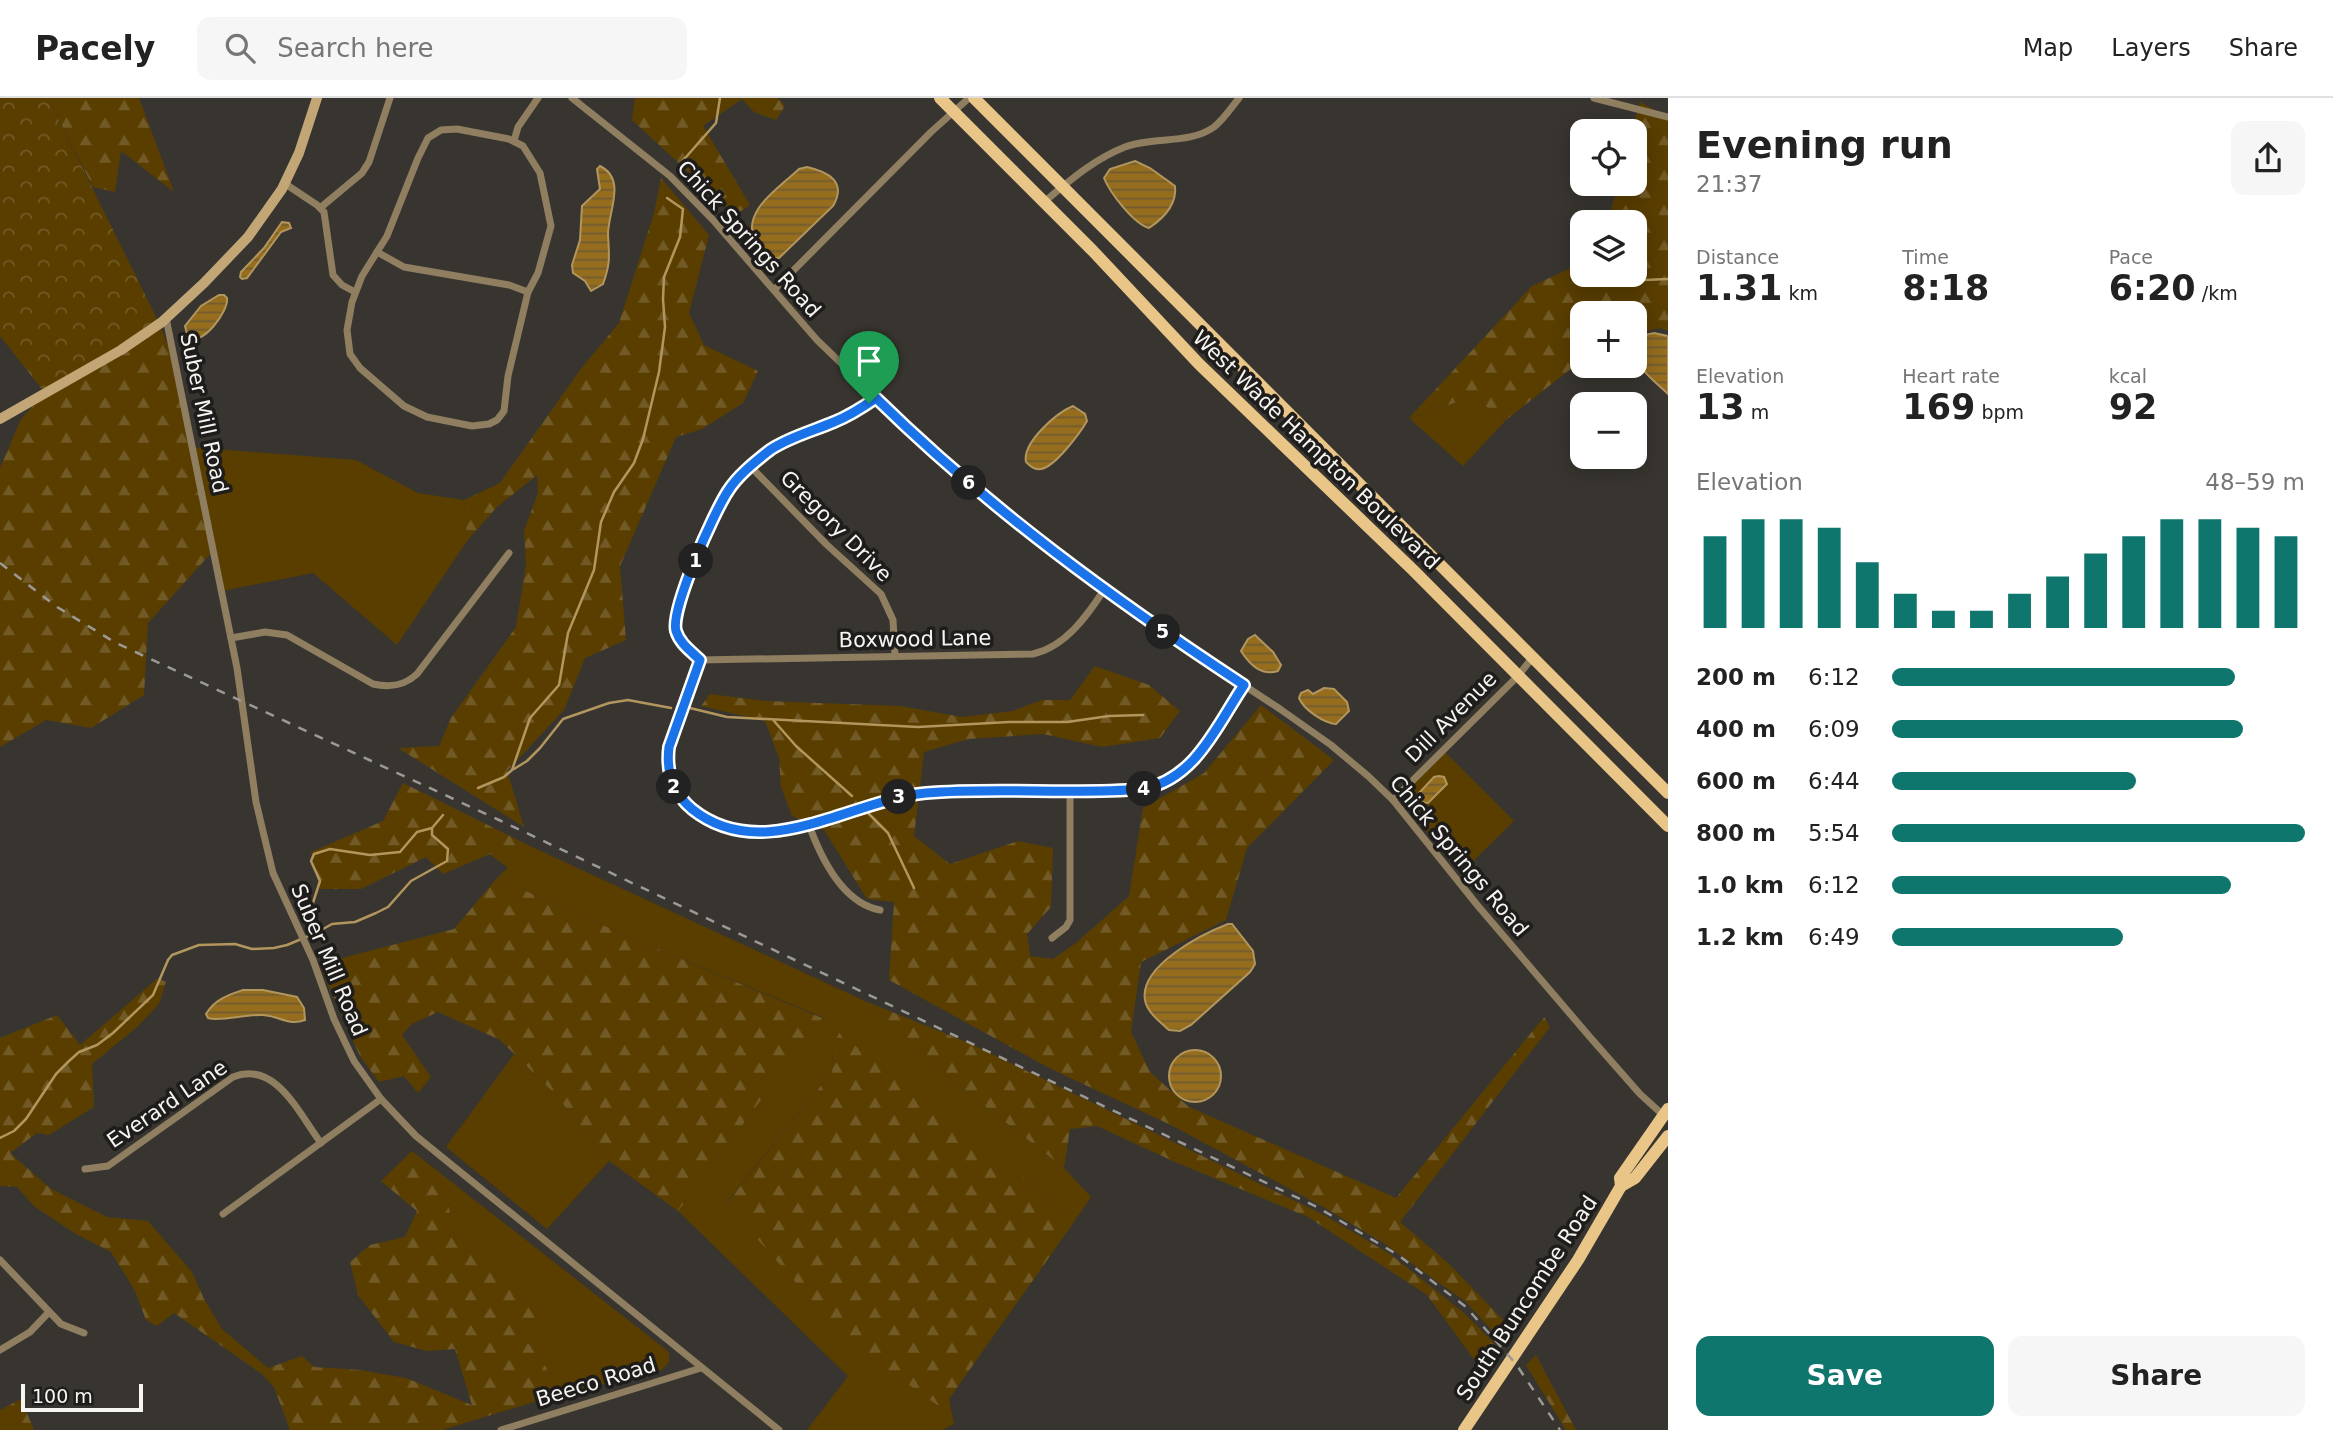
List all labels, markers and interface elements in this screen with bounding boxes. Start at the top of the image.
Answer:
search box [197,17,687,80]
text: Pacely [35,29,155,68]
icon: search [221,29,259,67]
text: Search here [277,33,434,63]
text: Map [2023,34,2073,62]
text: Layers [2111,34,2191,62]
text: Share [2229,34,2298,62]
map controls [1570,119,1647,469]
button: locate [1570,119,1647,196]
button: share [2231,121,2305,195]
text: Evening run [1696,123,1953,167]
street label: Chick Springs Road [672,156,826,322]
text: 21:37 [1696,171,1762,197]
button: layers [1570,210,1647,287]
text: Distance [1696,246,1779,268]
text: Time [1902,246,1949,268]
text: Pace [2109,246,2153,268]
text: 1.31 [1696,268,1782,308]
text: 8:18 [1902,268,1989,308]
text: 6:20 [2109,268,2196,308]
text: km [1782,282,1818,304]
text: /km [2196,282,2238,304]
button: + [1570,301,1647,378]
street label: West Wade Hampton Boulevard [1188,326,1444,574]
street label: Suber Mill Road [175,331,233,495]
pin [839,331,899,403]
icon: arrive [850,342,888,380]
text: Elevation [1696,365,1784,387]
text: Heart rate [1902,365,2000,387]
text: kcal [2109,365,2147,387]
text: 13 [1696,387,1745,427]
text: 169 [1902,387,1975,427]
text: 92 [2109,387,2157,427]
button: − [1570,392,1647,469]
text: m [1745,401,1769,423]
text: bpm [1975,401,2024,423]
street label: Gregory Drive [775,465,897,587]
pin: 6 [951,466,986,500]
text: Elevation [1696,469,1803,495]
text: 48–59 m [2205,469,2305,495]
text: 6 [962,471,975,493]
pin: 1 [678,544,714,578]
text: 1 [689,549,702,571]
pin: 5 [1146,614,1180,650]
text: 5 [1156,620,1169,642]
street label: Boxwood Lane [838,626,992,652]
text: 200 m [1696,664,1776,690]
text: 6:12 [1808,664,1860,690]
street label: Dill Avenue [1401,667,1501,767]
text: 400 m [1696,716,1776,742]
text: 6:09 [1808,716,1860,742]
text: 600 m [1696,768,1776,794]
text: 6:44 [1808,768,1860,794]
pin: 2 [656,770,692,804]
street label: Chick Springs Road [1385,771,1533,941]
pin: 4 [1126,772,1162,806]
text: 2 [667,775,680,797]
text: 4 [1137,777,1150,799]
pin: 3 [881,780,916,814]
text: 3 [892,785,905,807]
text: 800 m [1696,820,1776,846]
text: 5:54 [1808,820,1860,846]
text: 1.0 km [1696,872,1784,898]
text: 6:12 [1808,872,1860,898]
street label: Suber Mill Road [286,880,372,1040]
text: 1.2 km [1696,924,1784,950]
text: 6:49 [1808,924,1860,950]
street label: Everard Lane [103,1055,231,1153]
street label: South Buncombe Road [1452,1191,1602,1405]
button: Save [1696,1336,1994,1416]
button: Share [2008,1336,2305,1416]
street label: Beeco Road [533,1352,659,1412]
scale bar [21,1381,144,1413]
text: 100 m [32,1385,93,1407]

